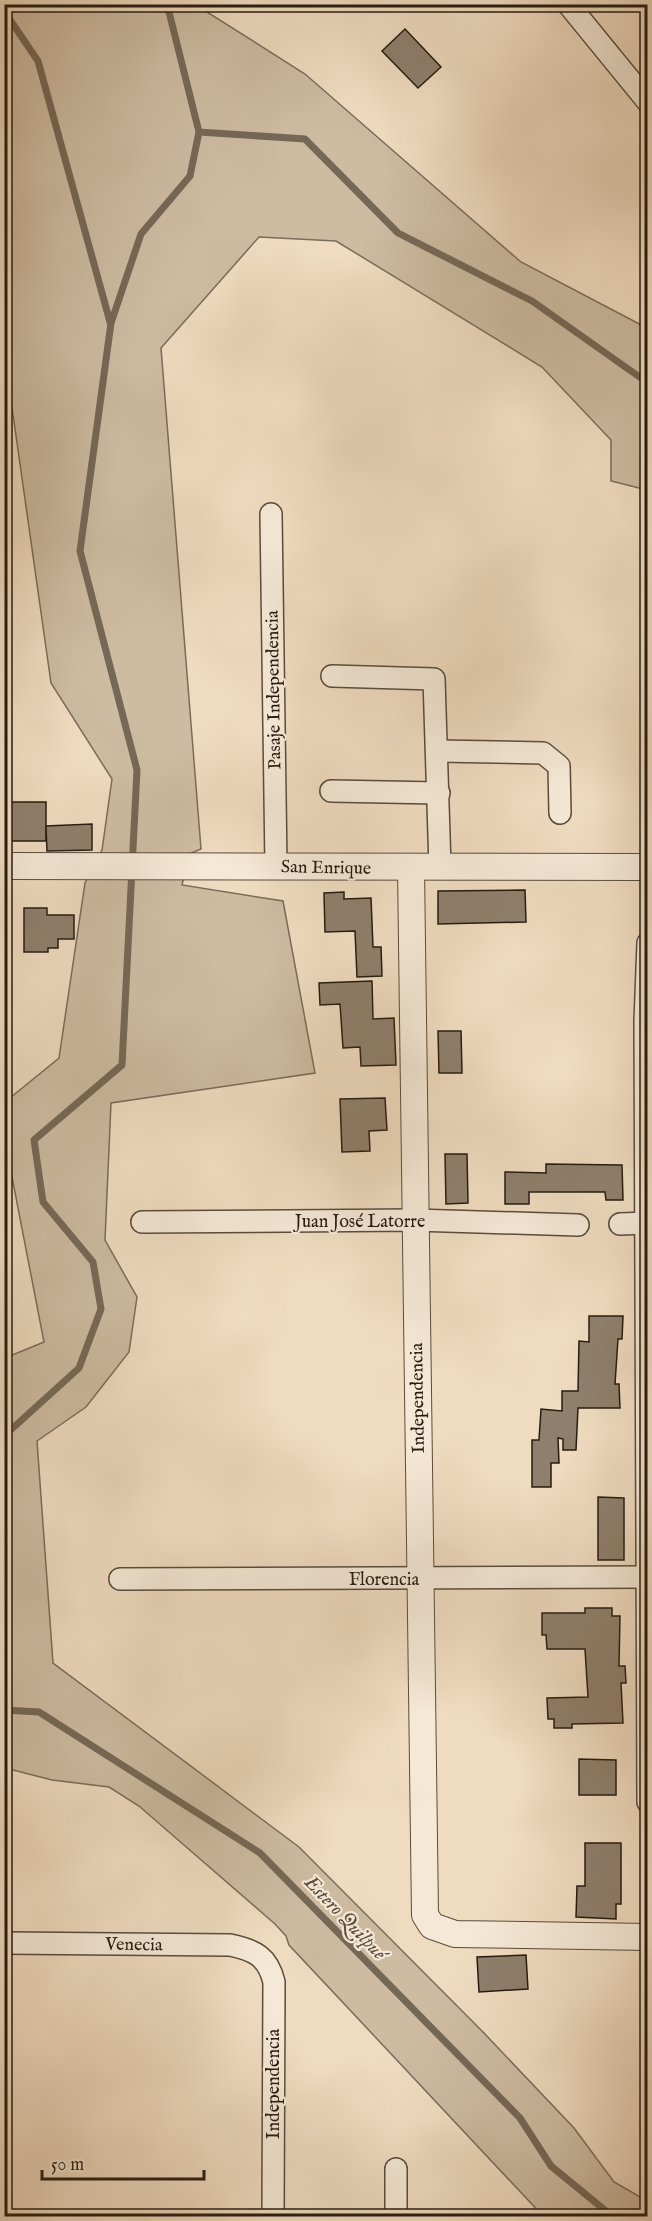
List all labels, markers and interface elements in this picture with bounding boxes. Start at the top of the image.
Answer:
street label: Pasaje Independencia [262,610,287,770]
street label: San Enrique [281,856,371,881]
street label: Juan José Latorre [293,1211,425,1234]
street label: Independencia [406,1342,431,1453]
street label: Florencia [349,1569,420,1592]
water label: Estero Quilpué [297,1870,394,1969]
street label: Venecia [104,1933,163,1958]
street label: Independencia [263,2029,286,2139]
scale bar [42,2143,204,2181]
text: 50 m [51,2154,84,2177]

